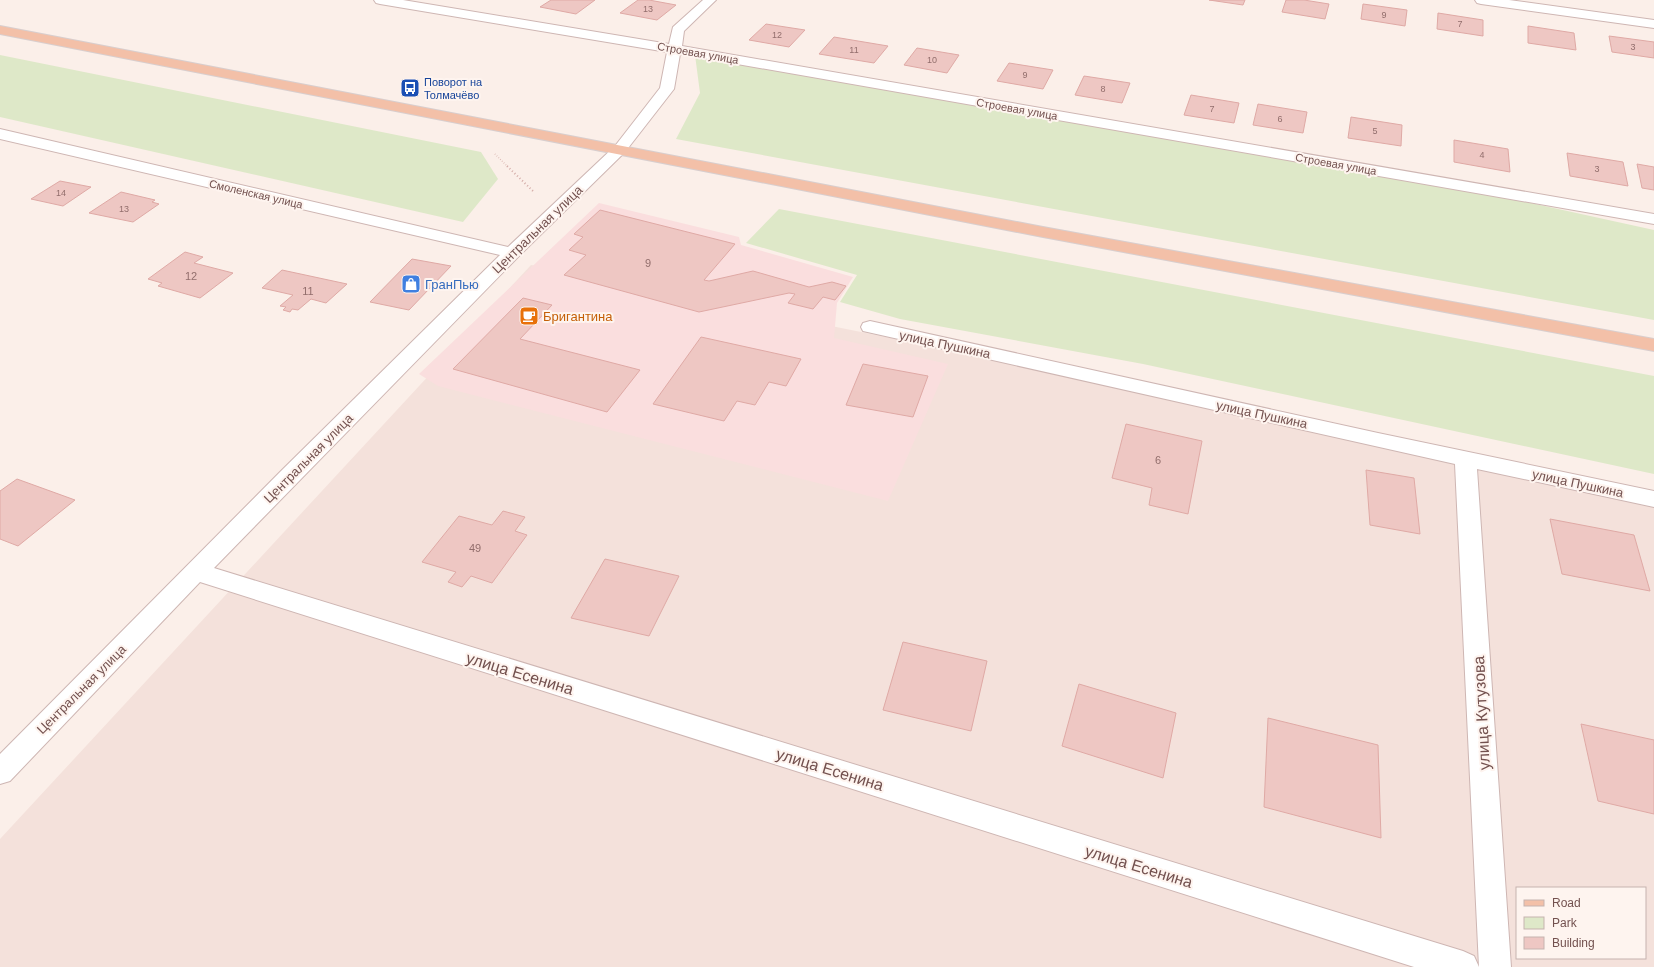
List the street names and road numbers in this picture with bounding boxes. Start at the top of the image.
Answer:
street label: Строевая улица [656,40,740,66]
street label: Строевая улица [975,96,1059,122]
street label: Строевая улица [1294,151,1378,177]
street label: Смоленская улица [208,177,305,211]
street label: Центральная улица [489,182,586,276]
street label: улица Пушкина [898,327,993,362]
street label: улица Пушкина [1215,397,1310,432]
street label: Центральная улица [261,410,356,506]
street label: улица Пушкина [1531,466,1626,501]
street label: Центральная улица [34,641,129,737]
street label: улица Есенина [464,649,576,698]
street label: улица Кутузова [1470,655,1493,771]
street label: улица Есенина [774,745,886,794]
street label: улица Есенина [1083,842,1195,891]

